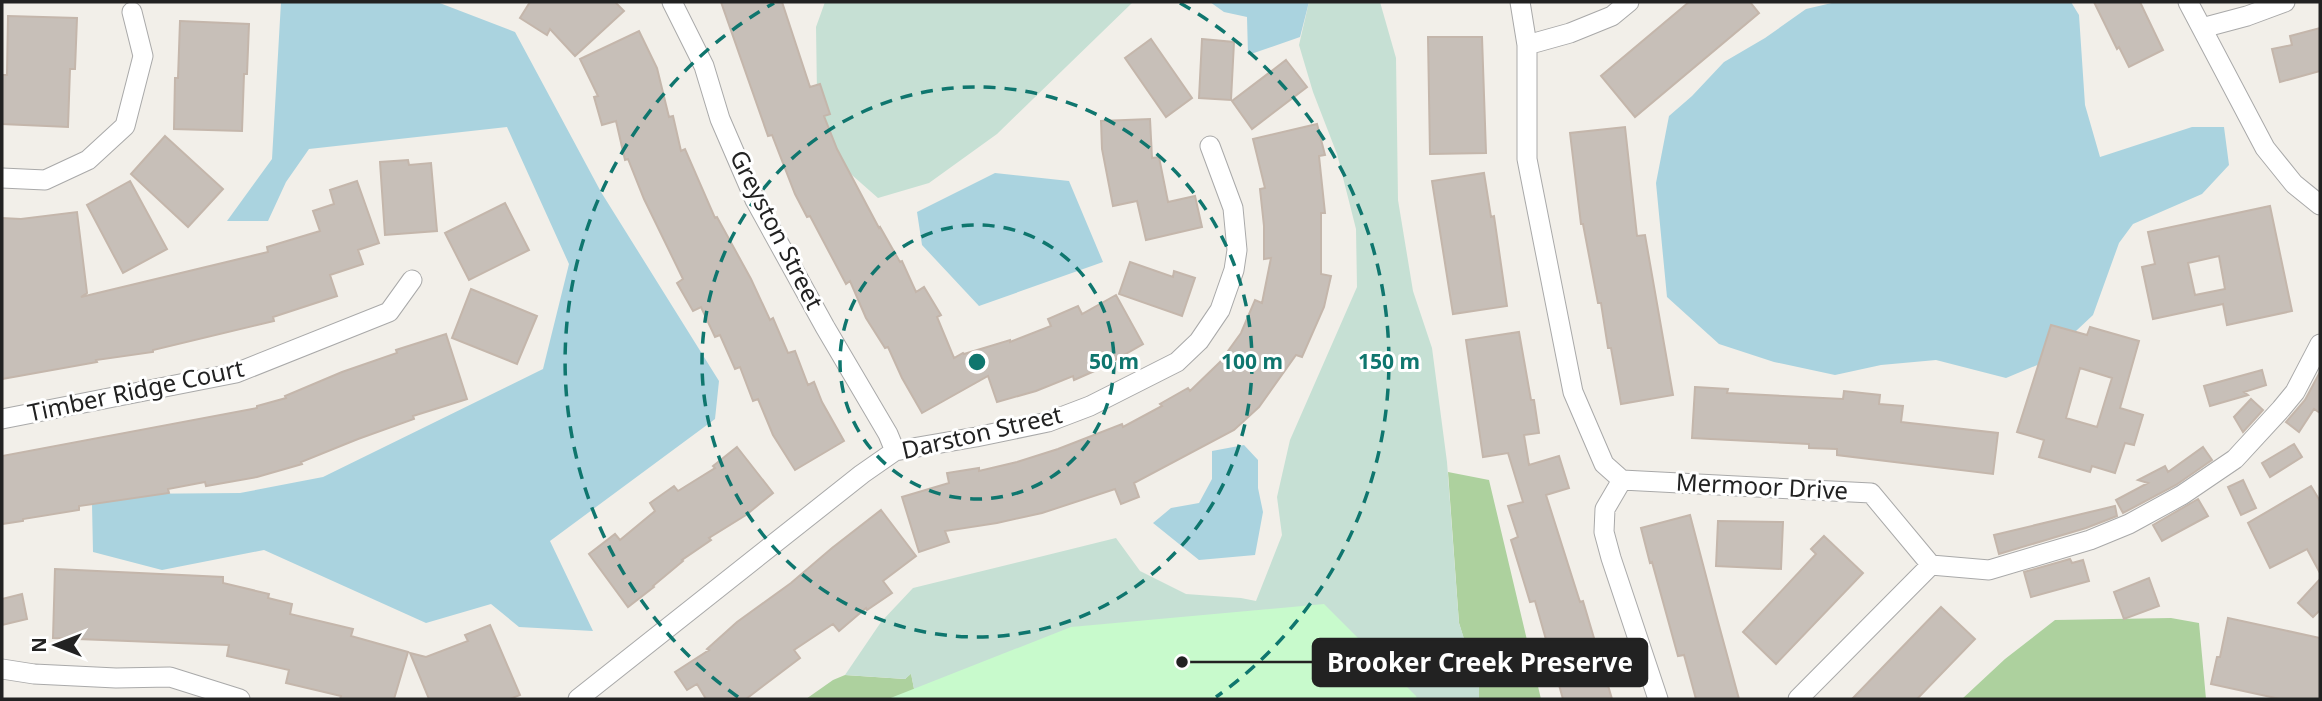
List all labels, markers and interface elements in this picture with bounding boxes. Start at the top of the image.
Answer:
street label: Greyston Street [723,144,832,315]
text: 50 m [1089,347,1139,375]
text: 100 m [1221,347,1283,375]
text: 150 m [1358,347,1420,375]
street label: Timber Ridge Court [25,350,247,429]
centre of rings [965,350,989,374]
street label: Darston Street [898,397,1065,466]
street label: Mermoor Drive [1675,465,1849,506]
north arrow [21,610,91,680]
text: N [26,637,52,653]
callout: Brooker Creek Preserve [1313,639,1647,686]
text: Brooker Creek Preserve [1327,644,1633,680]

